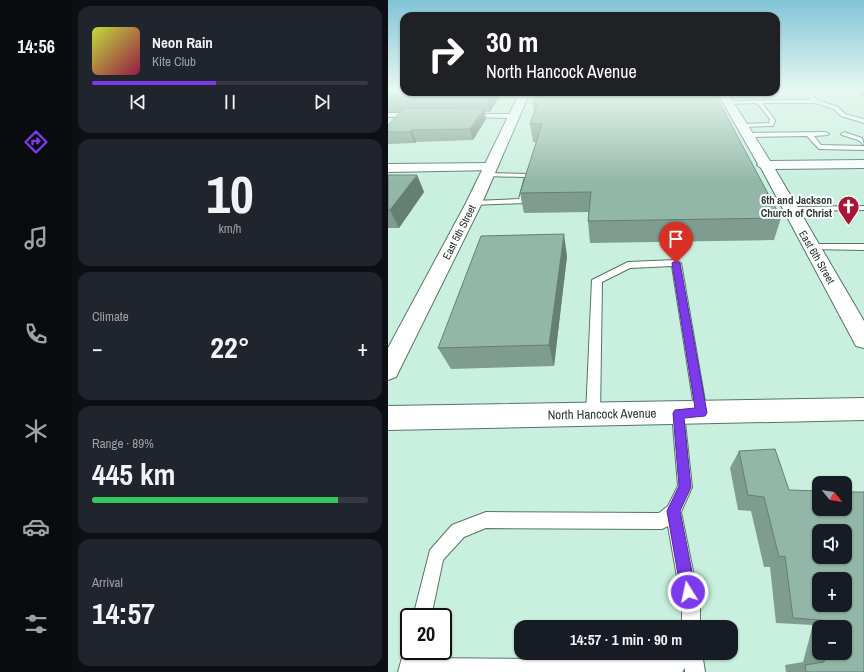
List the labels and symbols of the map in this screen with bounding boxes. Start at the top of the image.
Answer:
place label: 6th and Jackson Church of Christ [761,193,832,220]
church icon: 6th and Jackson Church of Christ [835,193,861,226]
street label: East 5th Street [439,202,479,262]
pin [659,222,693,263]
street label: East 6th Street [796,228,838,287]
street label: North Hancock Avenue [547,405,657,423]
north arrow [812,476,852,516]
position arrow [667,571,709,613]
speed limit sign: 20 [400,608,452,660]

